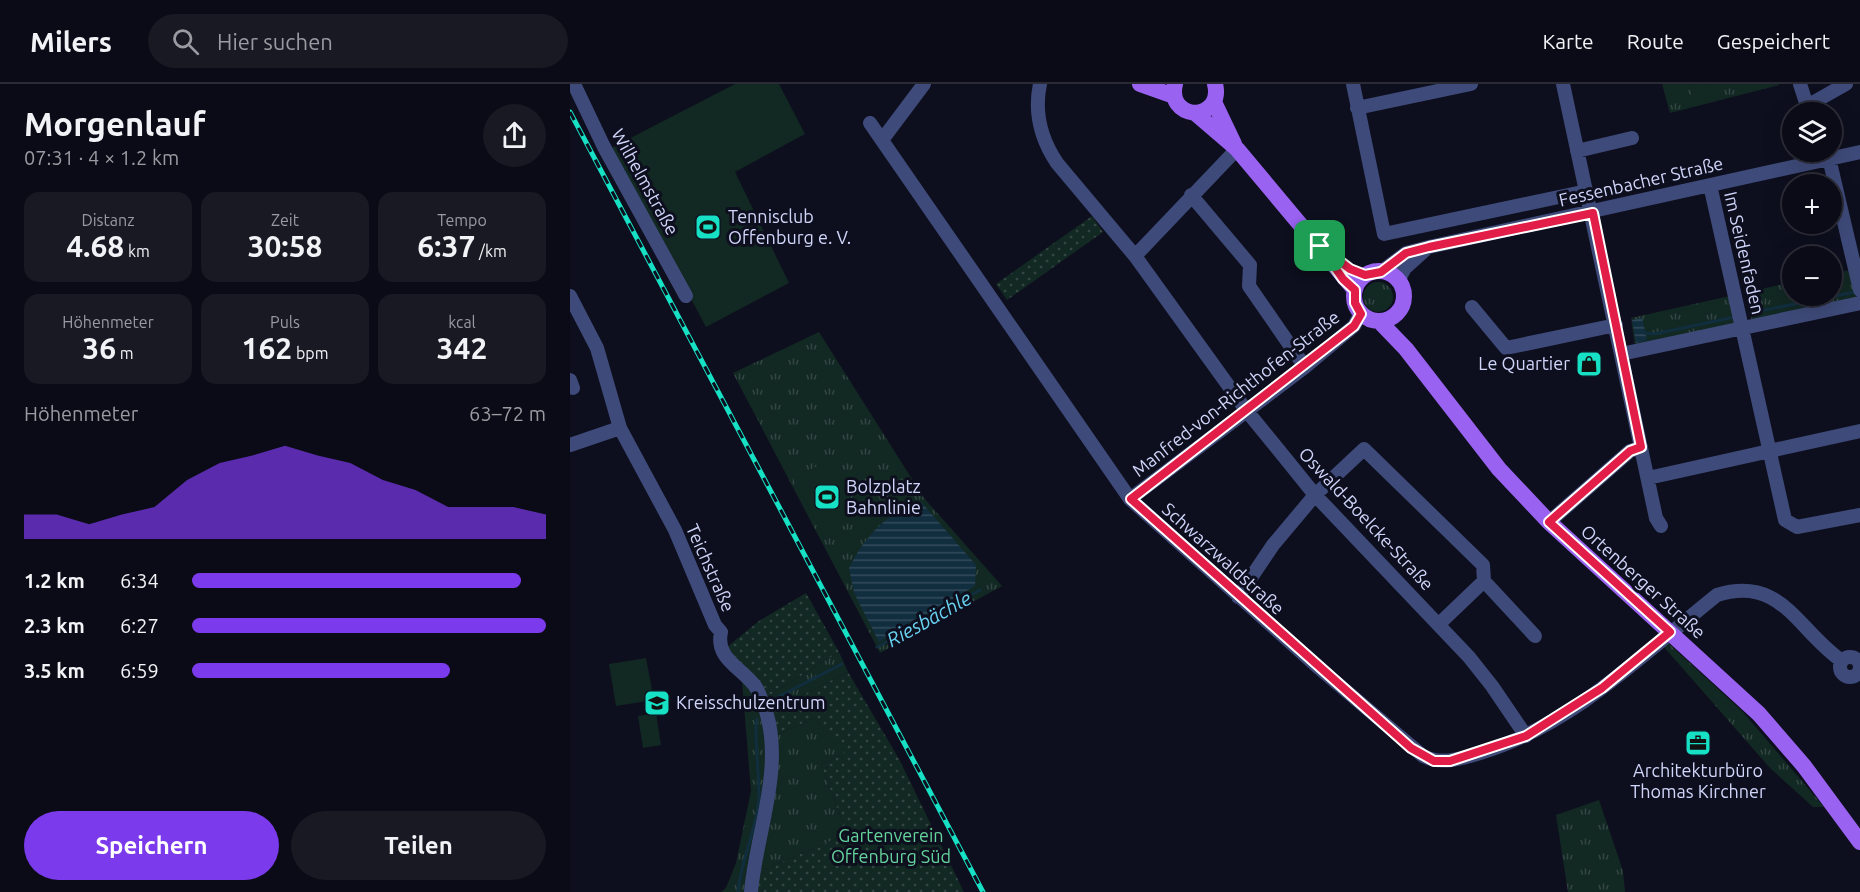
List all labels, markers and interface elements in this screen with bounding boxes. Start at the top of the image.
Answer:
search box [148,14,568,68]
icon: search [169,25,202,58]
text: Milers [30,26,112,57]
text: Hier suchen [217,29,333,54]
text: Karte [1542,29,1594,53]
text: Route [1627,29,1684,53]
text: Gespeichert [1717,29,1830,53]
map controls [1782,102,1842,306]
button: layers [1782,102,1842,162]
button: share [483,104,546,167]
text: Morgenlauf [24,105,206,142]
street label: Wilhelmstraße [608,125,683,238]
text: 07:31 · 4 × 1.2 km [24,146,179,169]
street label: Fessenbacher Straße [1557,152,1725,210]
button: + [1782,174,1842,234]
street label: Im Seidenfaden [1721,189,1769,316]
place label: Tennisclub Offenburg e. V. [728,206,851,247]
text: Distanz [81,211,135,229]
text: Zeit [271,211,299,229]
text: Tempo [437,211,487,229]
sports icon: Tennisclub Offenburg e. V. [693,212,723,242]
pin [1294,220,1345,271]
text: 4.68 [66,229,124,263]
text: 30:58 [247,229,323,263]
text: 6:37 [417,229,475,263]
icon: arrive [1303,229,1336,262]
text: km [124,242,150,260]
text: /km [475,242,507,260]
button: − [1782,246,1842,306]
street label: Manfred-von-Richthofen-Straße [1128,306,1343,480]
text: Höhenmeter [62,313,154,331]
text: Puls [270,313,300,331]
text: kcal [448,313,476,331]
text: 36 [82,331,116,365]
text: 162 [242,331,292,365]
text: 342 [437,331,487,365]
text: m [116,344,134,362]
text: bpm [292,344,328,362]
shop icon: Le Quartier [1574,349,1604,379]
place label: Le Quartier [1478,353,1570,374]
text: Höhenmeter [24,402,138,425]
text: 63–72 m [469,402,546,425]
street label: Oswald-Boelcke-Straße [1295,443,1438,594]
place label: Bolzplatz Bahnlinie [846,476,921,517]
sports icon: Bolzplatz Bahnlinie [812,482,842,512]
street label: Schwarzwaldstraße [1159,498,1289,618]
street label: Ortenberger Straße [1578,520,1710,642]
street label: Teichstraße [683,521,739,615]
text: 1.2 km [24,569,85,592]
text: 6:34 [120,569,159,592]
water label: Riesbächle [882,586,975,651]
text: 2.3 km [24,614,85,637]
text: 6:27 [120,614,159,637]
text: 3.5 km [24,659,85,682]
text: 6:59 [120,659,159,682]
school or university icon: Kreisschulzentrum [642,688,672,718]
place label: Kreisschulzentrum [676,692,825,712]
office icon: Architekturbüro Thomas Kirchner [1683,728,1713,758]
place label: Architekturbüro Thomas Kirchner [1630,760,1766,801]
button: Speichern [24,811,279,880]
button: Teilen [291,811,546,880]
park label: Gartenverein Offenburg Süd [831,825,951,866]

